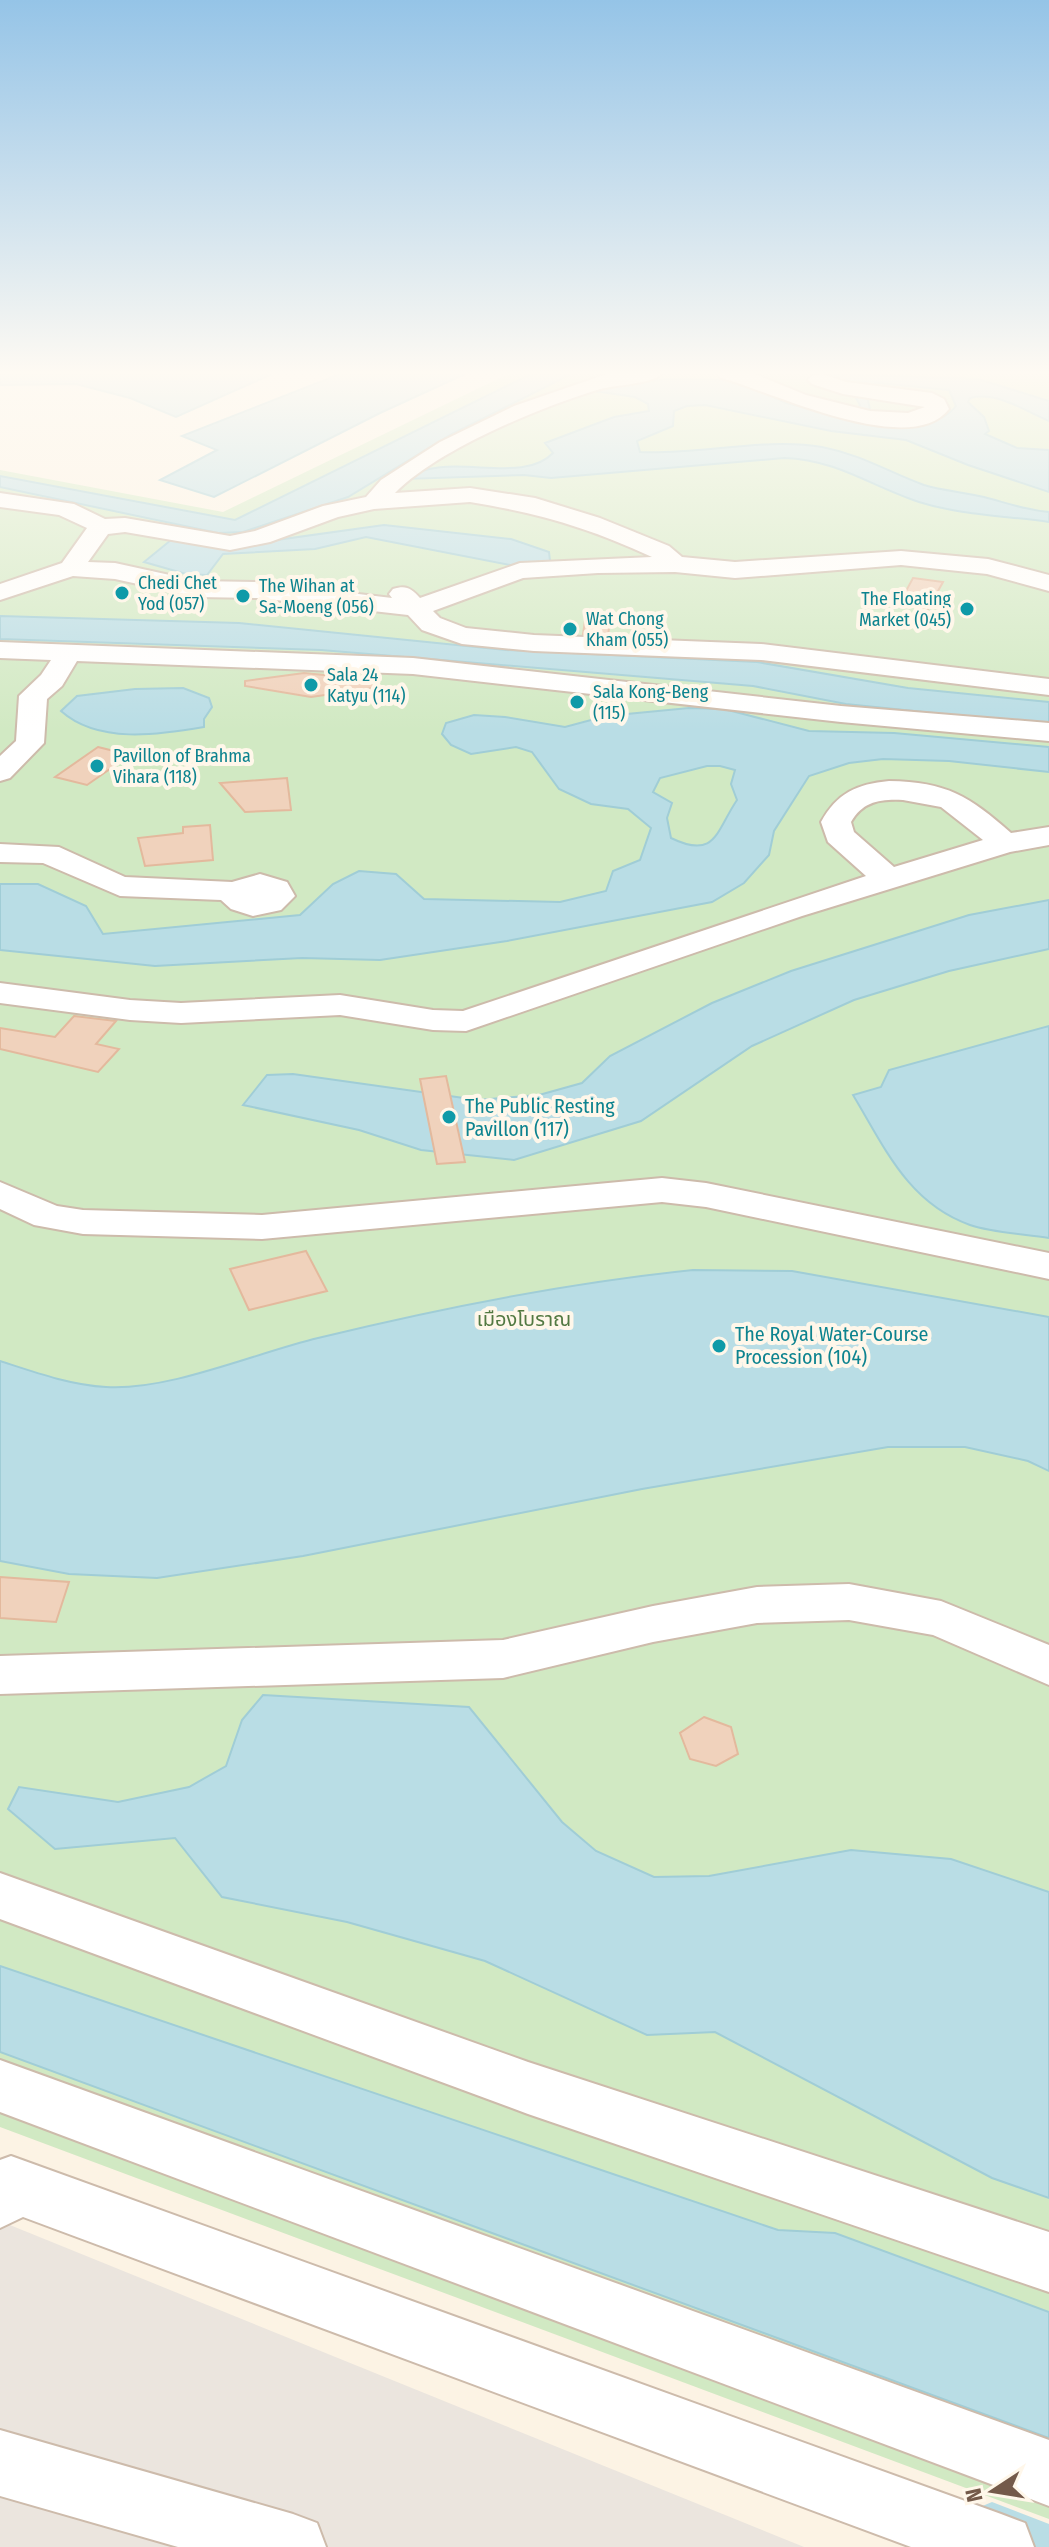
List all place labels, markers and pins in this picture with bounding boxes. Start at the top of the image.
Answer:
place label: Chedi Chet Yod (057) [138,572,217,615]
place label: The Wihan at Sa-Moeng (056) [259,575,374,618]
marker: Chedi Chet Yod (057) [113,584,131,602]
marker: The Wihan at Sa-Moeng (056) [234,587,252,605]
place label: The Floating Market (045) [859,588,952,631]
marker: The Floating Market (045) [958,600,976,618]
place label: Wat Chong Kham (055) [586,608,668,651]
marker: Wat Chong Kham (055) [561,620,579,638]
place label: Sala 24 Katyu (114) [327,664,405,707]
marker: Sala 24 Katyu (114) [302,676,320,694]
place label: Sala Kong-Beng (115) [593,681,709,724]
marker: Sala Kong-Beng (115) [568,693,586,711]
place label: Pavillon of Brahma Vihara (118) [113,745,251,788]
marker: Pavillon of Brahma Vihara (118) [88,757,106,775]
place label: The Public Resting Pavillon (117) [465,1094,615,1141]
marker: The Public Resting Pavillon (117) [440,1108,458,1126]
place label: The Royal Water-Course Procession (104) [735,1322,929,1369]
marker: The Royal Water-Course Procession (104) [710,1337,728,1355]

